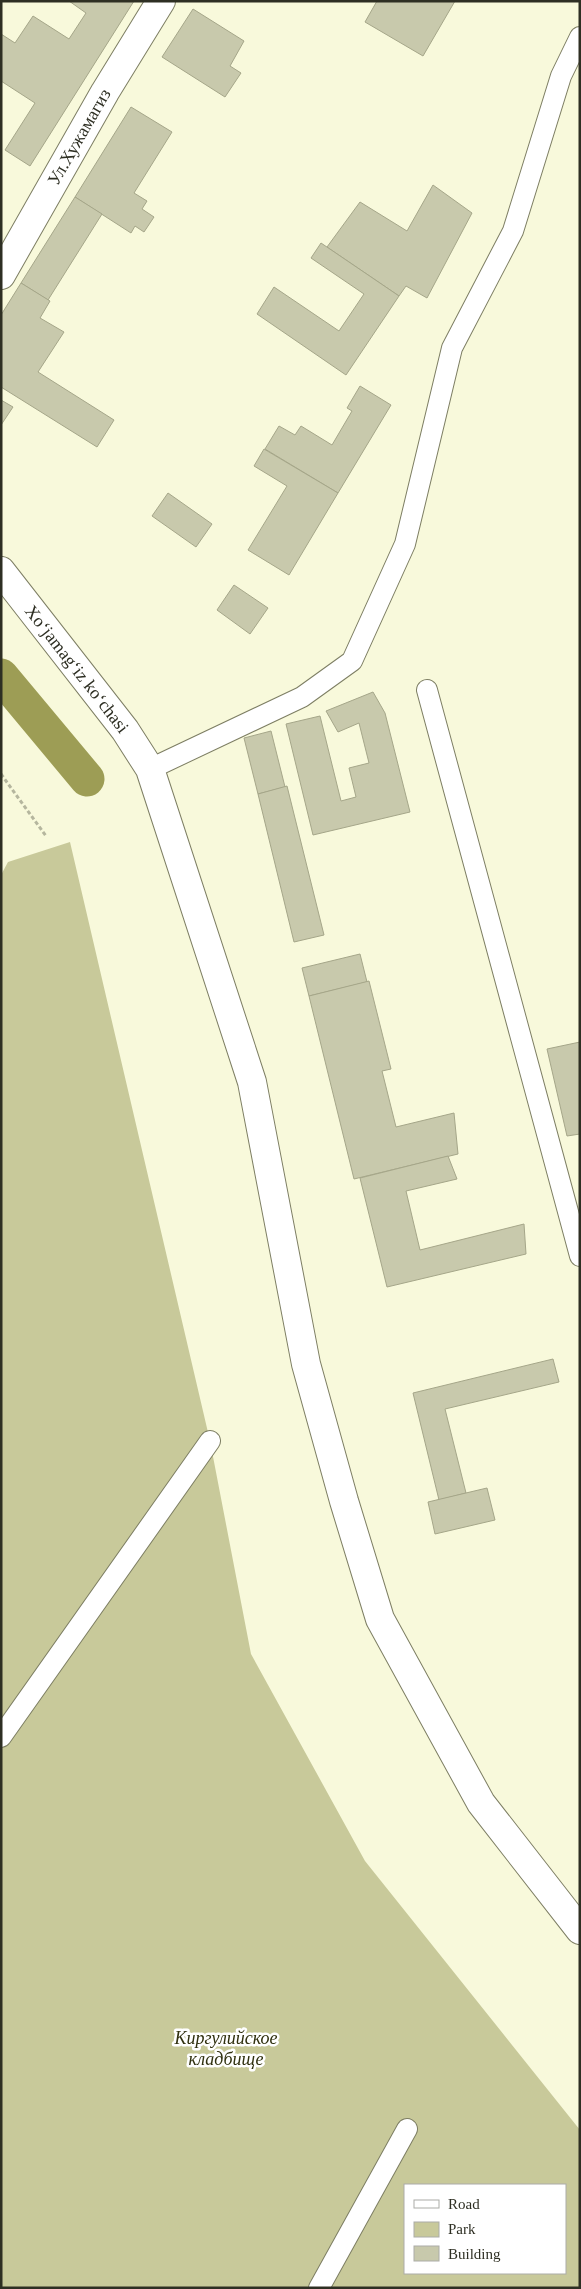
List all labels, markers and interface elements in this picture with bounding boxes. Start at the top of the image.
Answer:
street label: Ул.Хужамагиз [43,85,115,189]
street label: Xoʻjamagʻiz koʻchasi [21,601,133,737]
park label: Киргулийское кладбище [173,2028,278,2069]
legend [404,2184,566,2274]
text: Road [448,2196,480,2212]
text: Park [448,2221,476,2237]
text: Building [448,2246,501,2262]

